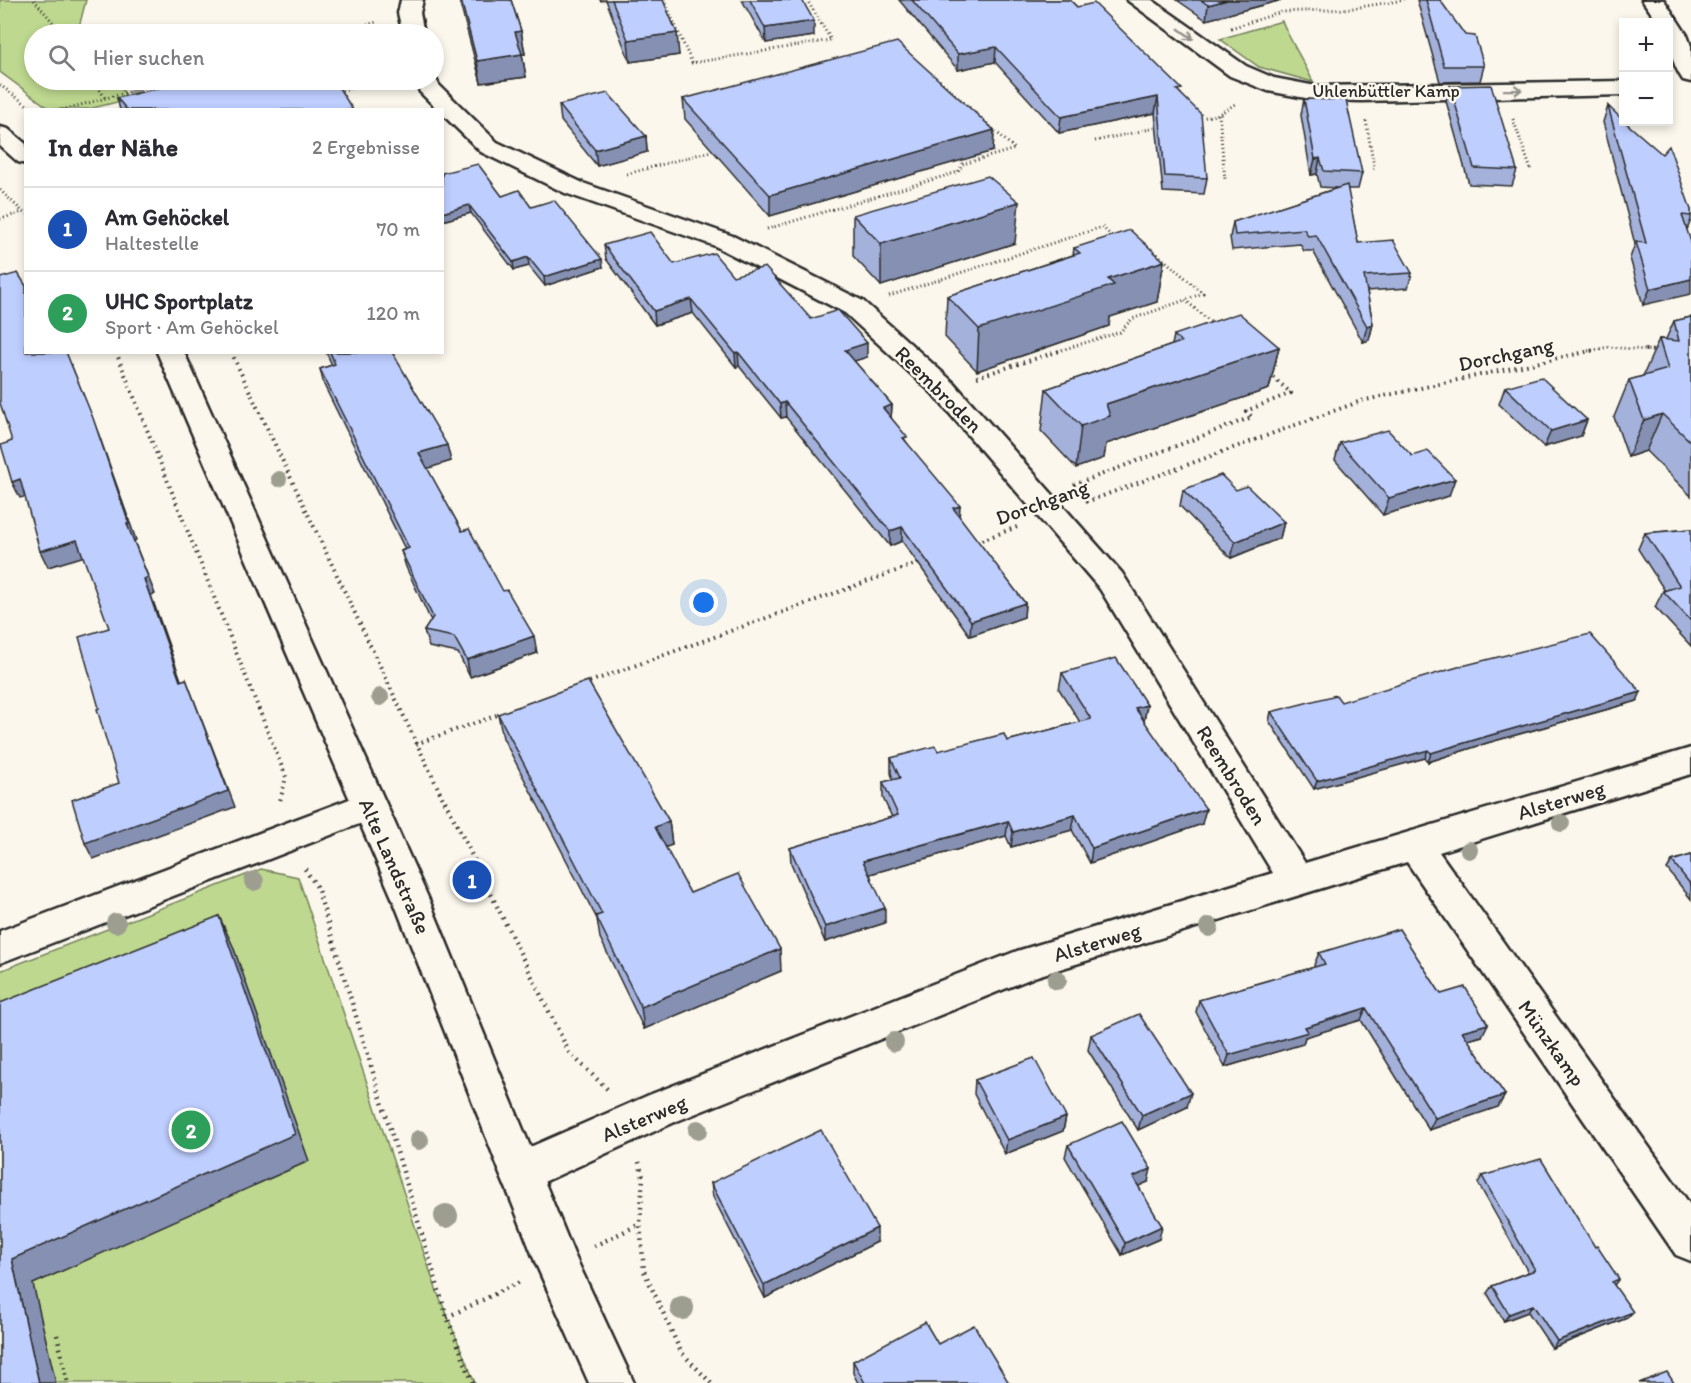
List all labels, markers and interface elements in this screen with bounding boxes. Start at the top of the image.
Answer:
map controls [1619,18,1673,126]
button: + [1619,18,1673,72]
search box [24,24,444,90]
one-way arrow [1177,28,1194,40]
icon: search [45,41,78,74]
text: Hier suchen [93,44,204,71]
button: − [1619,72,1673,126]
street label: Uhlenbüttler Kamp [1312,80,1460,102]
one-way arrow [1502,84,1522,95]
text: In der Nähe [48,131,178,163]
text: 2 Ergebnisse [312,135,420,159]
text: Am Gehöckel [105,204,229,231]
text: 1 [63,217,72,241]
text: 70 m [376,217,420,241]
text: Haltestelle [105,231,199,255]
text: UHC Sportplatz [105,288,253,315]
text: 2 [62,301,73,325]
text: 120 m [367,301,420,325]
text: Sport · Am Gehöckel [105,315,279,339]
street label: Dorchgang [1456,332,1556,376]
street label: Reembroden [890,340,988,438]
street label: Dorchgang [992,474,1092,530]
your location [689,588,718,617]
street label: Reembroden [1192,721,1272,829]
street label: Alsterweg [1514,775,1608,825]
street label: Alte Landstraße [354,794,436,938]
pin: 1 [452,858,492,902]
street label: Alsterweg [1050,917,1144,967]
street label: Münzkamp [1513,995,1591,1091]
street label: Alsterweg [598,1089,691,1147]
pin: 2 [172,1108,210,1152]

